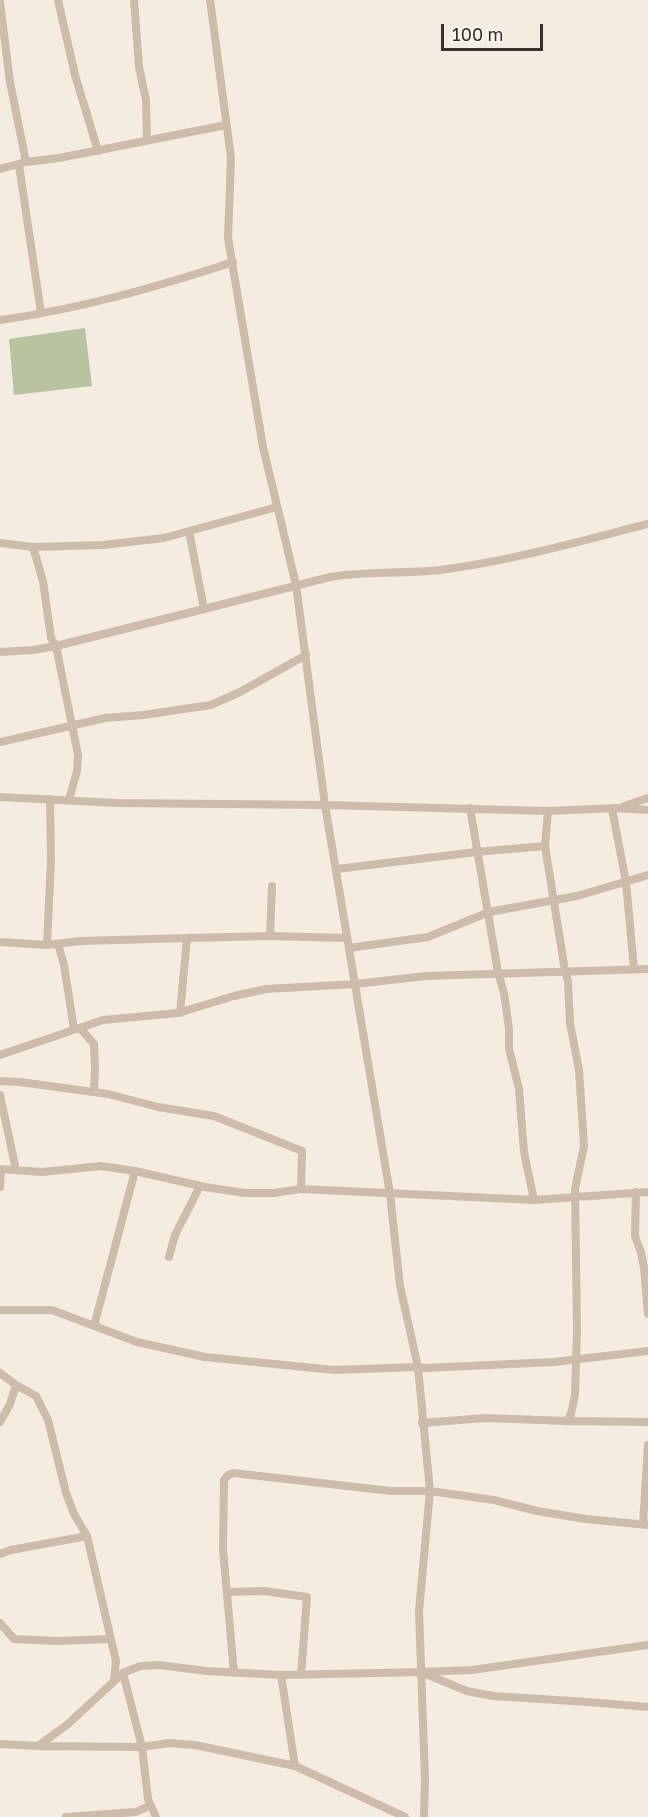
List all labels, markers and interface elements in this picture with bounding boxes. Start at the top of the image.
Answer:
scale bar [444,12,546,50]
text: 100 m [452,23,503,45]

